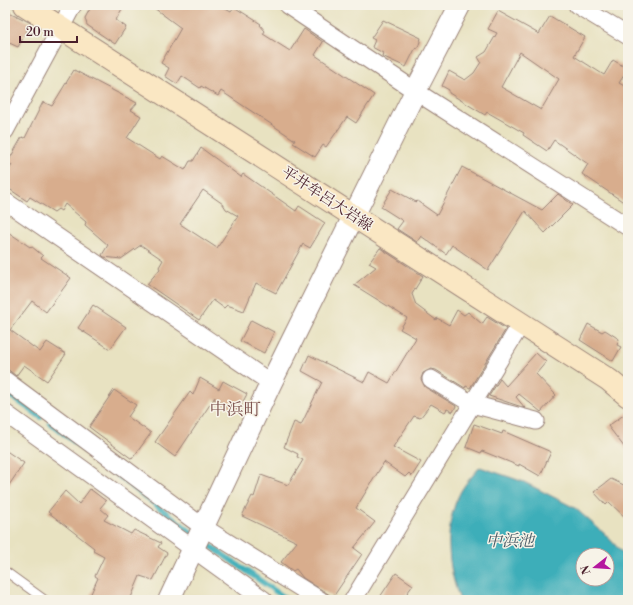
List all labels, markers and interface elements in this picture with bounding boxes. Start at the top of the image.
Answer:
scale bar [20,18,77,44]
text: 20 m [26,25,54,40]
street label: 平井牟呂大岩線 [278,162,376,236]
district label: 中浜町 [210,399,261,421]
water label: 中浜池 [486,531,536,551]
north arrow [575,547,615,587]
text: N [578,563,594,576]

